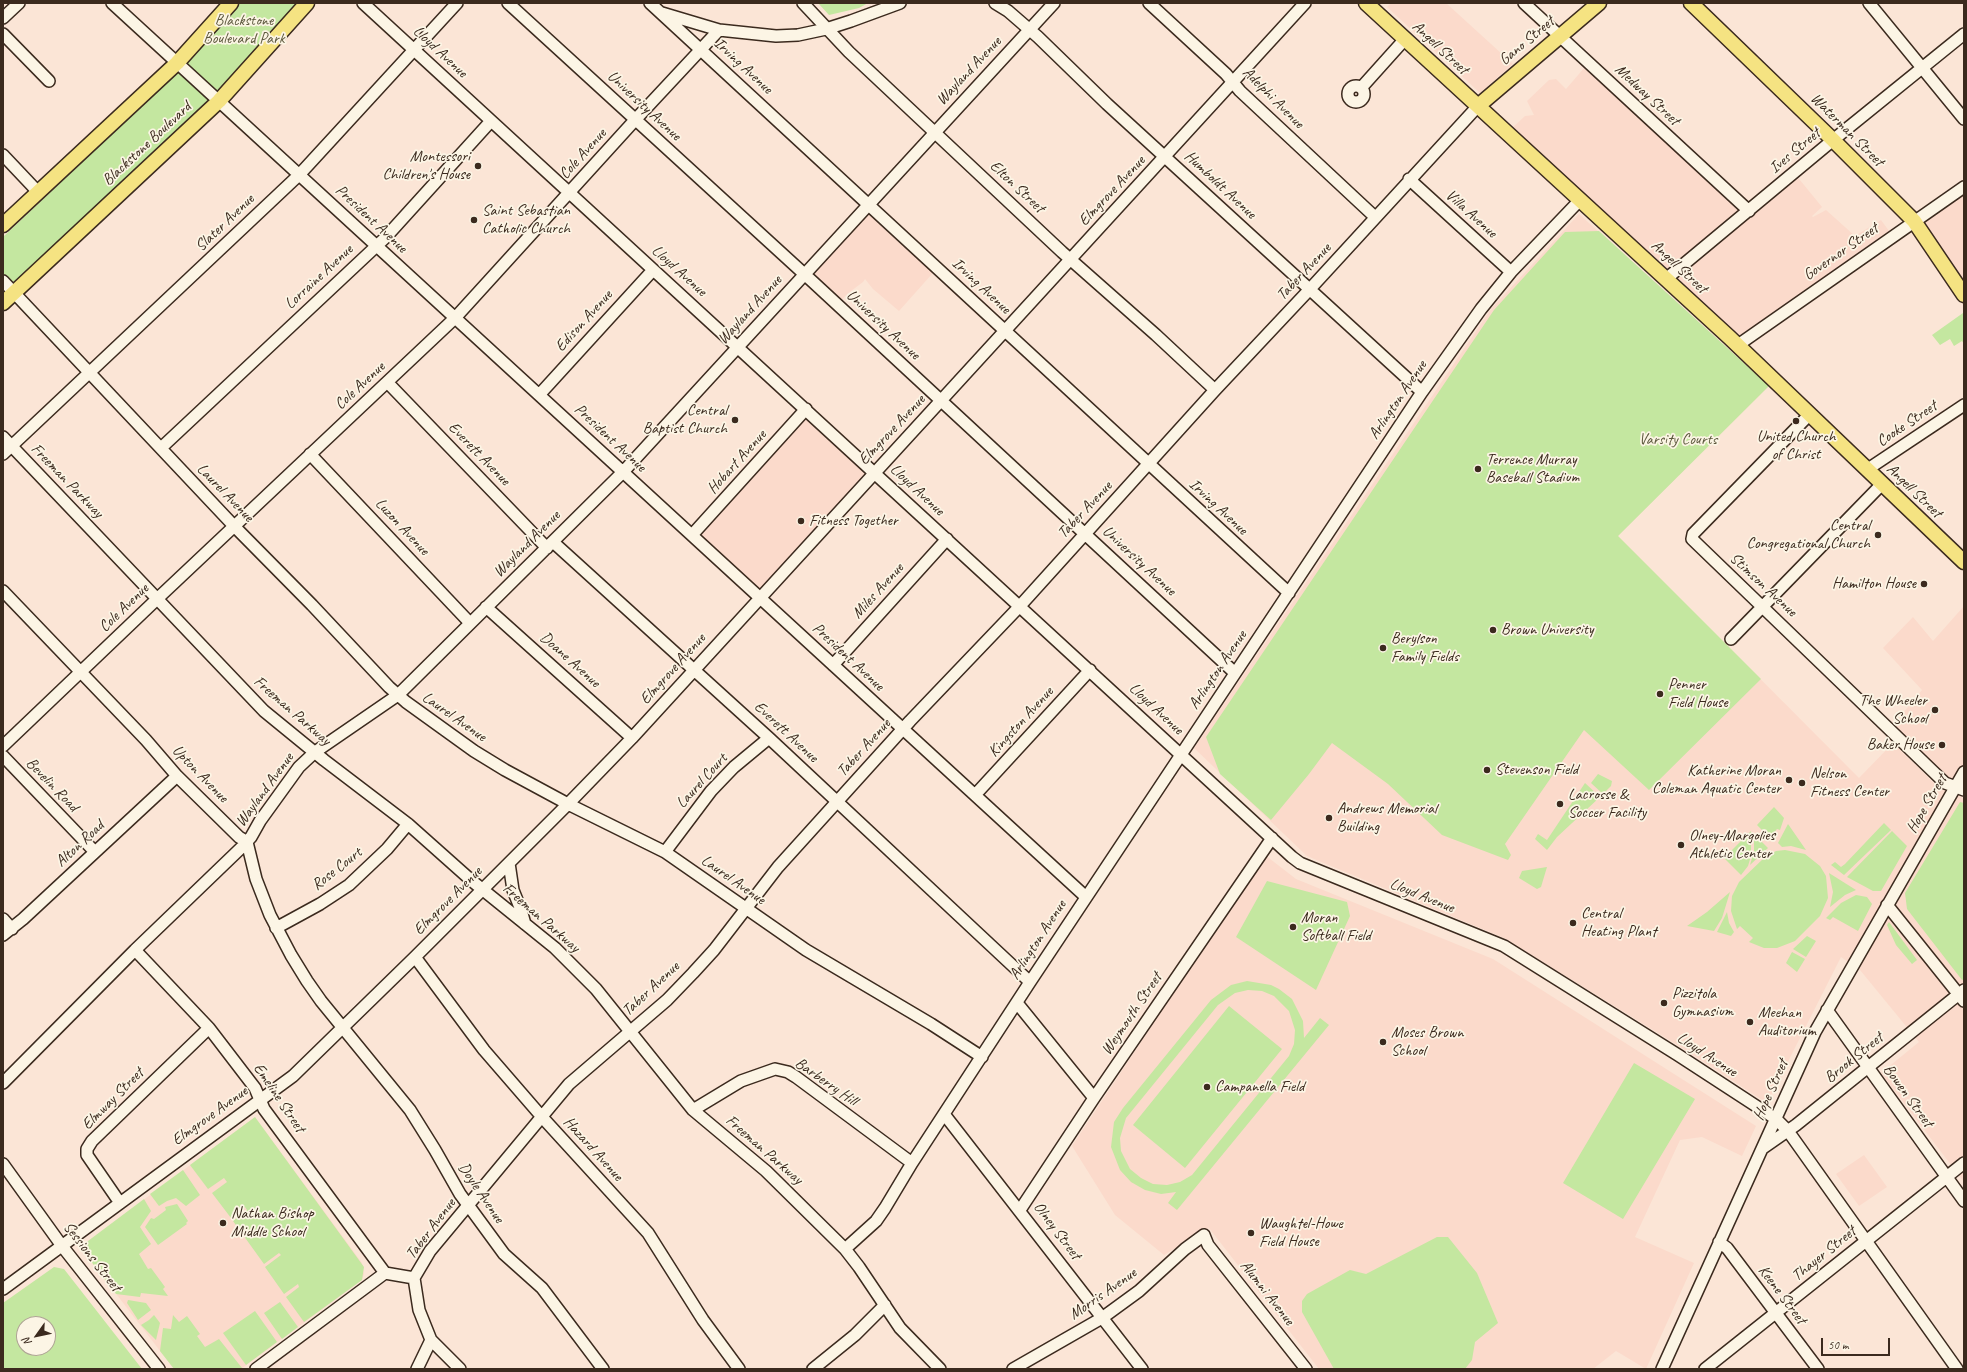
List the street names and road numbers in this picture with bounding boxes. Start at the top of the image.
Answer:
street label: Gano Street [1495,12,1559,70]
street label: Angell Street [1408,17,1472,79]
street label: Lloyd Avenue [409,22,471,82]
street label: Wayland Avenue [932,33,1006,109]
street label: Irving Avenue [709,34,777,98]
street label: Medway Street [1611,60,1683,130]
street label: Adelphi Avenue [1238,63,1308,133]
street label: University Avenue [603,67,685,145]
street label: Waterman Street [1806,89,1888,171]
street label: Blackstone Boulevard [99,98,195,190]
street label: Ives Street [1766,124,1824,178]
street label: Cole Avenue [555,125,611,183]
street label: Humboldt Avenue [1180,147,1260,223]
street label: Elmgrove Avenue [1075,152,1149,230]
street label: Elton Street [986,157,1048,217]
street label: President Avenue [331,181,411,257]
street label: Villa Avenue [1441,186,1501,242]
street label: Slater Avenue [191,190,259,256]
street label: Governor Street [1800,219,1882,285]
street label: Angell Street [1647,236,1711,298]
street label: Taber Avenue [1273,239,1335,305]
street label: Lorraine Avenue [281,241,357,313]
street label: Lloyd Avenue [647,241,711,301]
street label: Irving Avenue [947,254,1015,318]
street label: Wayland Avenue [714,271,786,349]
street label: Edison Avenue [551,286,617,356]
street label: University Avenue [842,286,924,364]
street label: Arlington Avenue [1365,357,1431,443]
street label: Cole Avenue [331,358,389,414]
street label: Elmgrove Avenue [855,391,929,469]
street label: Cooke Street [1873,397,1941,451]
street label: President Avenue [570,400,650,476]
street label: Everett Avenue [444,418,514,490]
street label: Hobart Avenue [703,426,771,498]
street label: Freeman Parkway [27,440,107,522]
street label: Laurel Avenue [192,460,258,526]
street label: Lloyd Avenue [886,460,948,520]
street label: Angell Street [1882,460,1946,522]
street label: Irving Avenue [1184,475,1252,539]
street label: Taber Avenue [1054,477,1116,543]
street label: Luzon Avenue [371,494,433,560]
street label: Wayland Avenue [489,506,565,582]
street label: University Avenue [1098,522,1180,600]
street label: Stimson Avenue [1725,549,1801,621]
street label: Miles Avenue [848,559,908,623]
street label: Cole Avenue [95,580,153,636]
street label: President Avenue [808,619,888,695]
street label: Arlington Avenue [1185,627,1251,713]
street label: Doane Avenue [536,628,604,692]
street label: Elmgrove Avenue [636,629,710,709]
street label: Freeman Parkway [249,672,335,750]
street label: Lloyd Avenue [1125,679,1187,739]
street label: Kingston Avenue [984,683,1058,761]
street label: Laurel Avenue [418,688,490,746]
street label: Everett Avenue [750,697,822,767]
street label: Taber Avenue [833,715,895,781]
street label: Upton Avenue [168,741,232,807]
street label: Wayland Avenue [232,749,298,831]
street label: Laurel Court [672,750,732,812]
street label: Bevelin Road [22,754,82,816]
street label: Hope Street [1903,771,1951,837]
street label: Alton Road [52,817,108,871]
street label: Rose Court [308,843,366,895]
street label: Laurel Avenue [697,851,769,909]
street label: Elmgrove Avenue [410,863,486,939]
street label: Lloyd Avenue [1387,874,1457,918]
street label: Freeman Parkway [498,879,584,957]
street label: Arlington Avenue [1005,897,1071,983]
street label: Taber Avenue [618,958,684,1020]
street label: Weymouth Street [1097,969,1167,1059]
street label: Lloyd Avenue [1673,1029,1741,1081]
street label: Brook Street [1821,1029,1887,1087]
street label: Barberry Hill [791,1054,861,1110]
street label: Hope Street [1749,1057,1793,1123]
street label: Emeline Street [249,1060,309,1136]
street label: Bowen Street [1879,1061,1937,1131]
street label: Elmway Street [78,1064,148,1134]
street label: Elmgrove Avenue [168,1082,252,1150]
street label: Freeman Parkway [721,1111,807,1189]
street label: Hazard Avenue [559,1113,627,1185]
street label: Doyle Avenue [454,1159,508,1227]
street label: Taber Avenue [402,1195,460,1263]
street label: Olney Street [1029,1198,1085,1264]
street label: Sessions Street [59,1218,125,1296]
street label: Thayer Street [1788,1222,1860,1286]
street label: Alumni Avenue [1236,1257,1298,1329]
street label: Keene Street [1754,1262,1810,1328]
street label: Morris Avenue [1066,1264,1140,1324]

